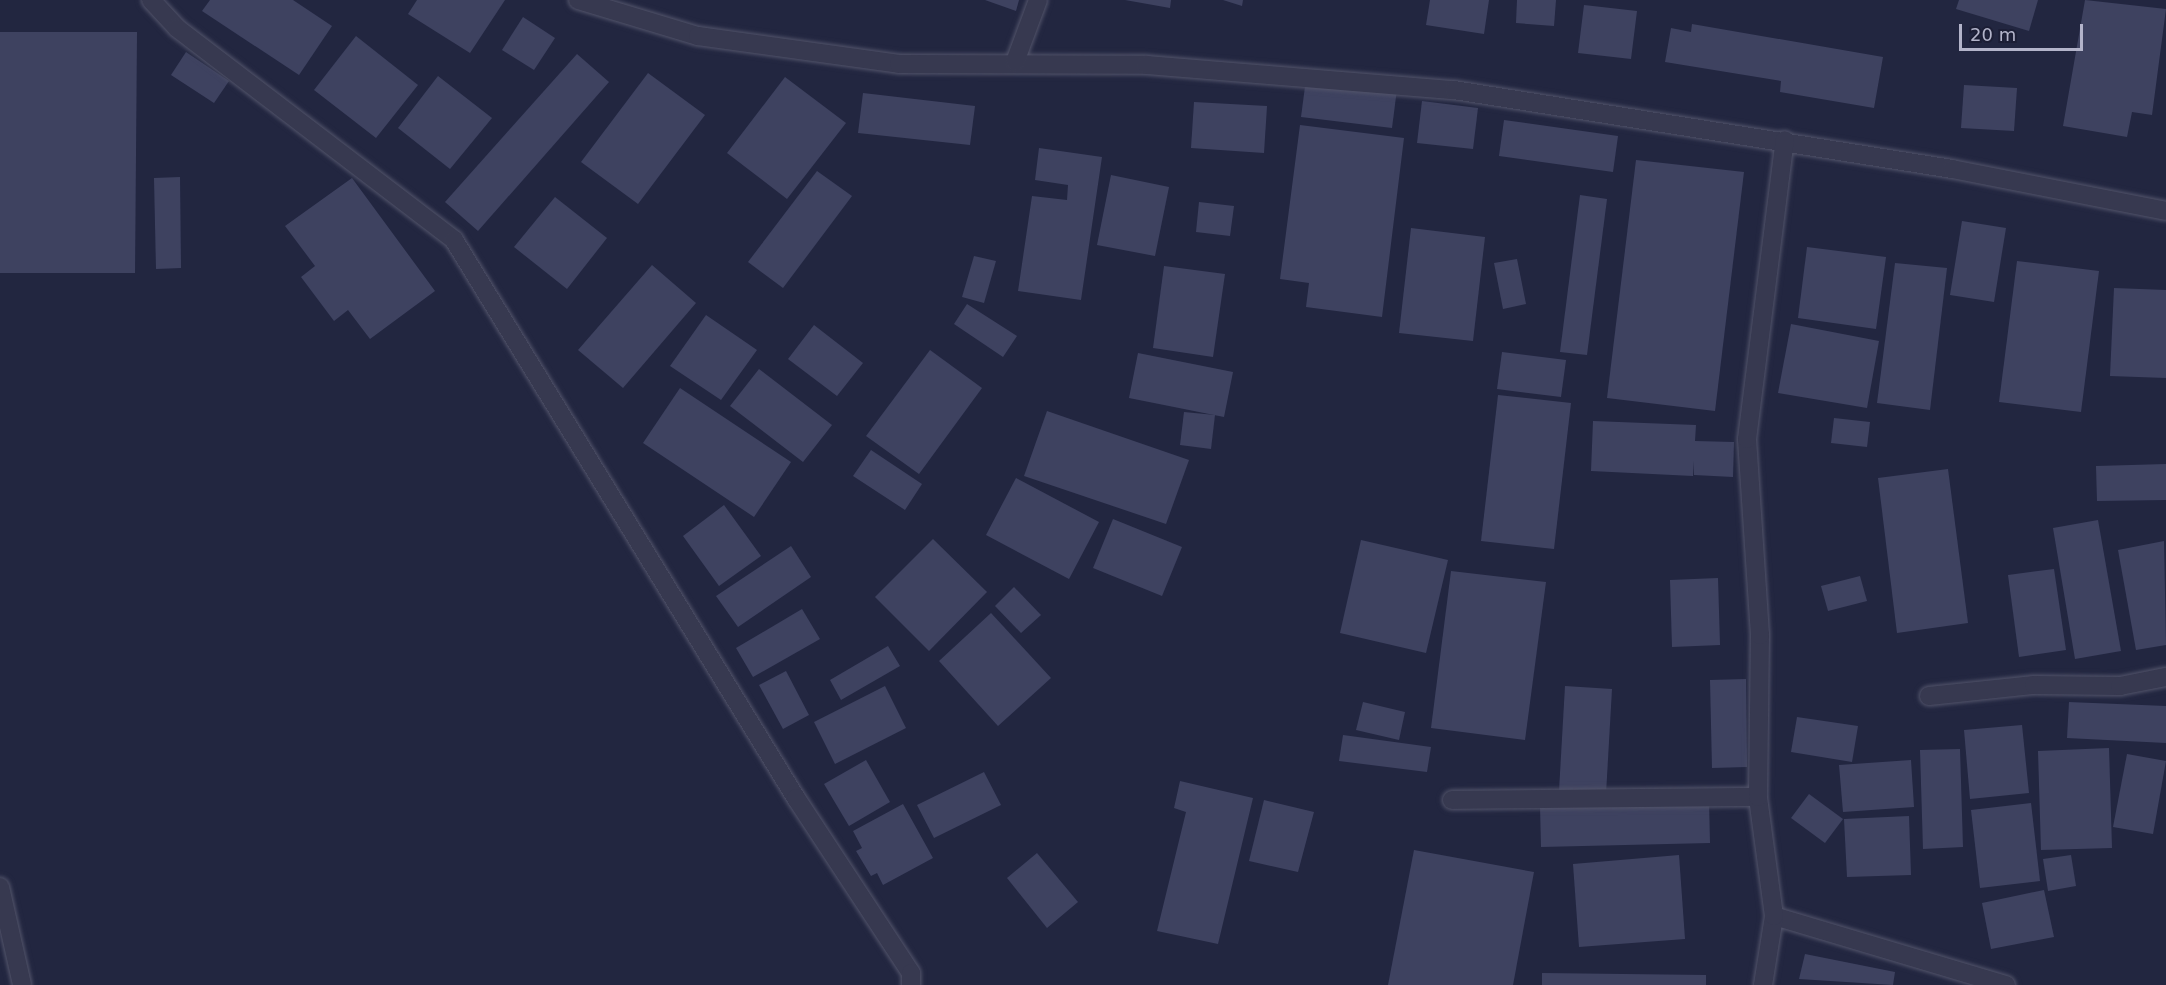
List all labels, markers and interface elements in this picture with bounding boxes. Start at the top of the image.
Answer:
scale bar [1962,12,2086,50]
text: 20 m [1970,24,2016,45]

